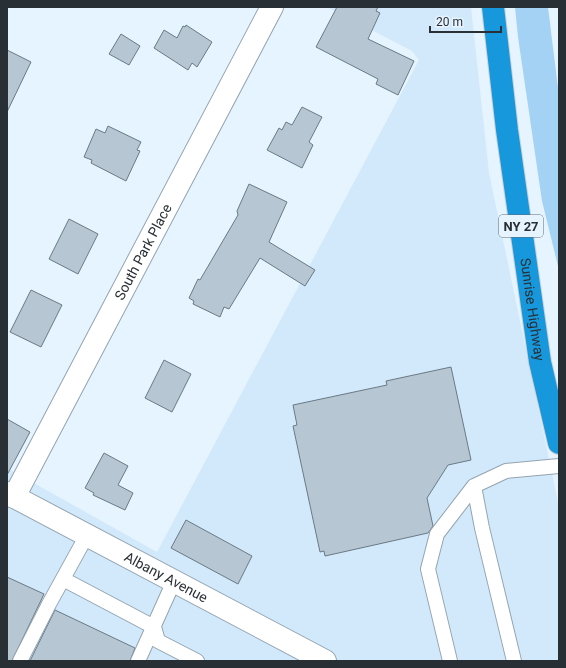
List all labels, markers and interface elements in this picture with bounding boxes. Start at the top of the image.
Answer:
scale bar [430,8,501,34]
text: 20 m [436,15,463,29]
street label: South Park Place [111,201,175,303]
road number: NY 27 [499,215,543,237]
street label: Sunrise Highway [517,257,548,362]
street label: Albany Avenue [122,549,210,606]

